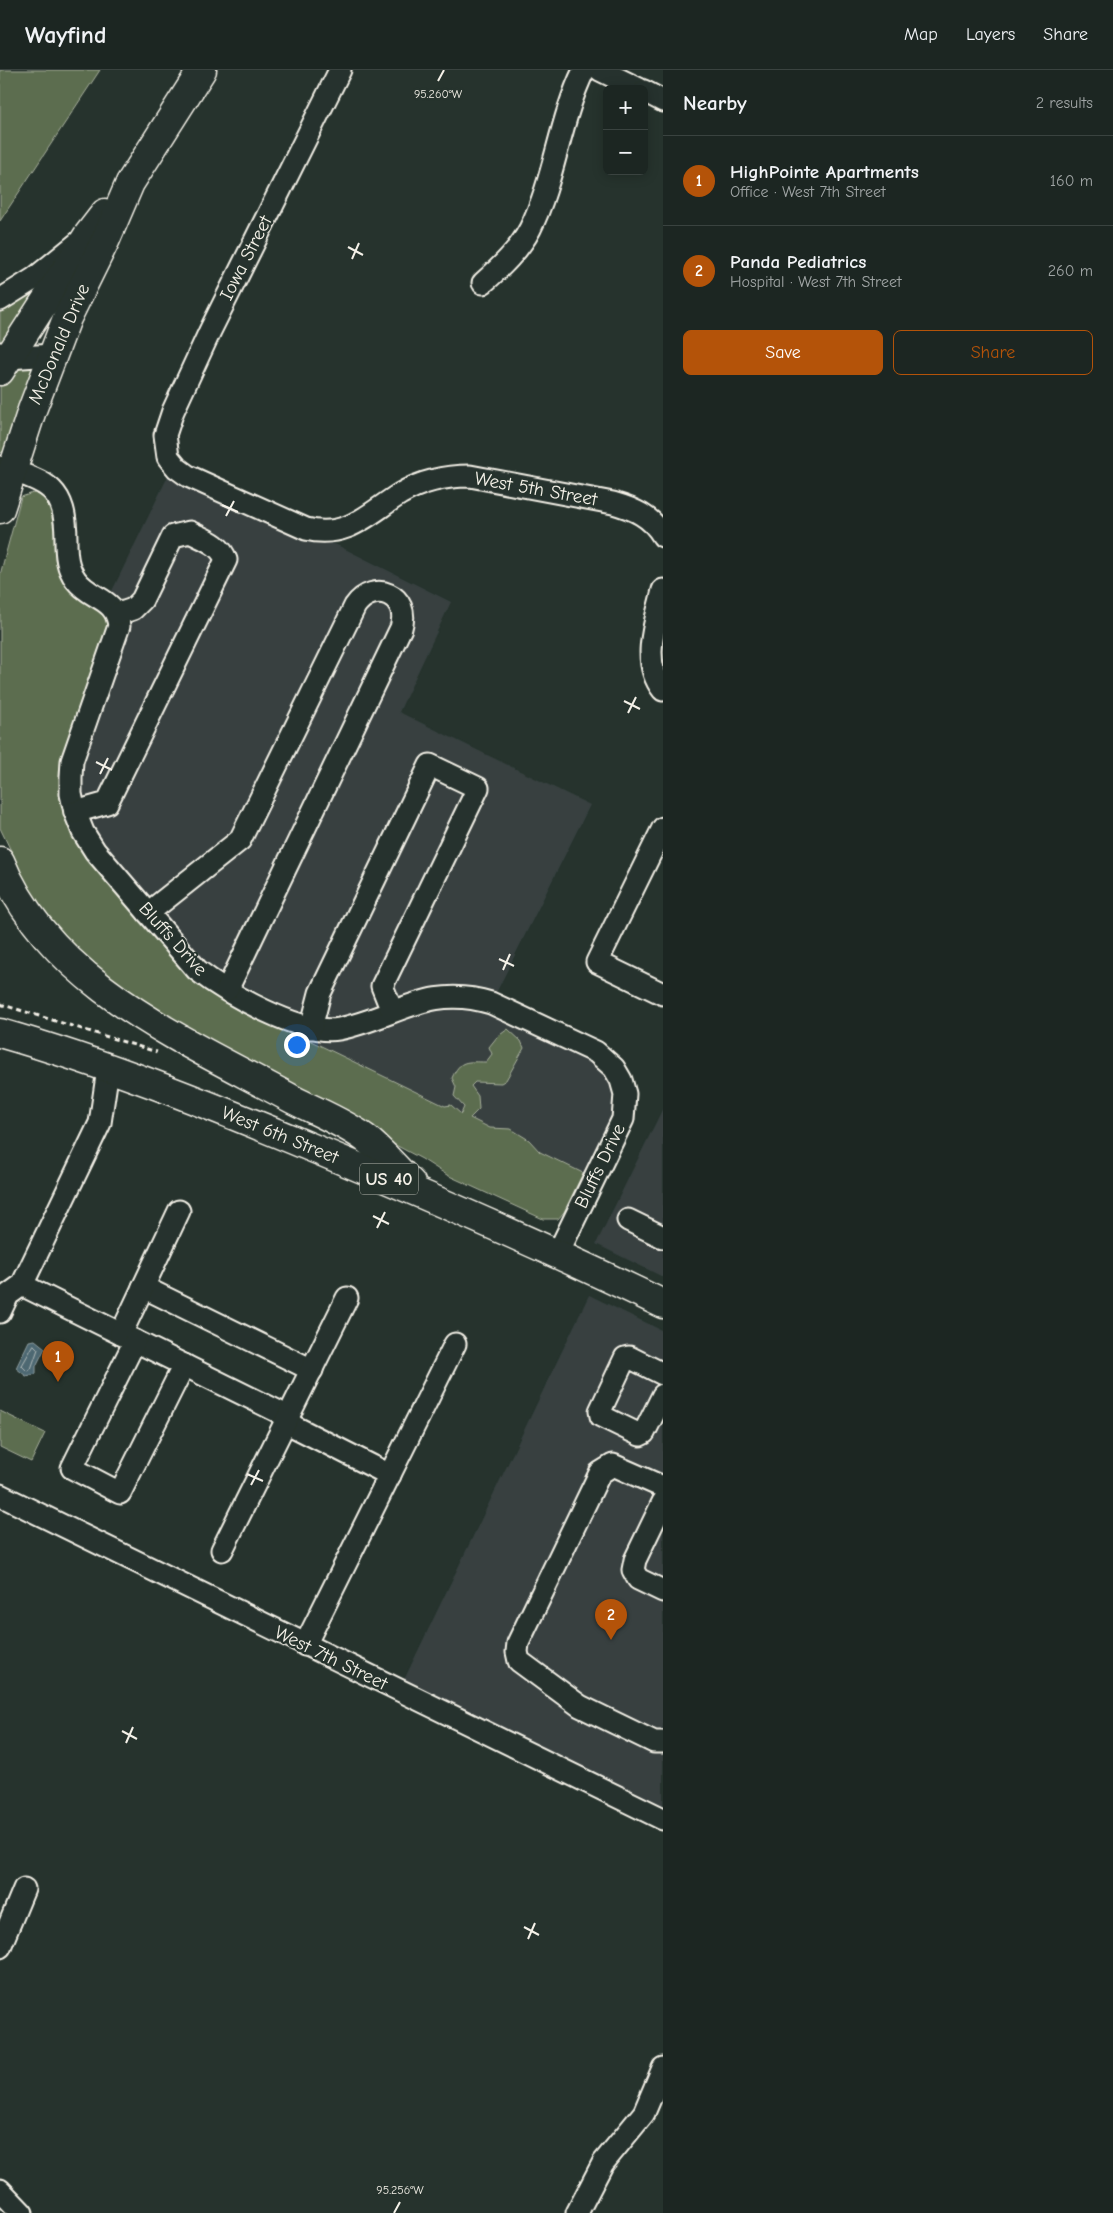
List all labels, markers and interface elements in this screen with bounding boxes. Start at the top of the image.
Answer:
text: Wayfind [25,21,106,49]
text: Map [904,24,938,45]
text: Layers [966,24,1015,45]
text: Share [1043,24,1088,45]
map controls [603,85,648,175]
button: + [603,85,648,130]
text: 95.260°W [414,87,463,101]
text: Nearby [683,91,747,115]
text: 2 results [1036,94,1093,112]
button: − [603,130,648,175]
text: HighPointe Apartments [730,161,919,183]
text: 1 [696,172,702,190]
text: 160 m [1050,172,1093,190]
text: Office · West 7th Street [730,183,886,201]
street label: Iowa Street [215,211,277,304]
text: Panda Pediatrics [730,251,866,273]
text: 2 [695,262,703,280]
text: 260 m [1048,262,1093,280]
text: Hospital · West 7th Street [730,273,902,291]
street label: McDonald Drive [24,280,94,408]
button: Save [683,330,883,375]
button: Share [893,330,1093,375]
street label: West 5th Street [473,467,600,511]
street label: Bluffs Drive [134,898,212,980]
your location [284,1032,310,1058]
street label: West 6th Street [218,1102,342,1169]
street label: Bluffs Drive [570,1120,630,1212]
road number: US 40 [360,1164,418,1194]
pin: 1 [42,1341,74,1382]
pin: 2 [595,1599,627,1640]
street label: West 7th Street [271,1621,392,1695]
text: 95.256°W [376,2183,424,2197]

